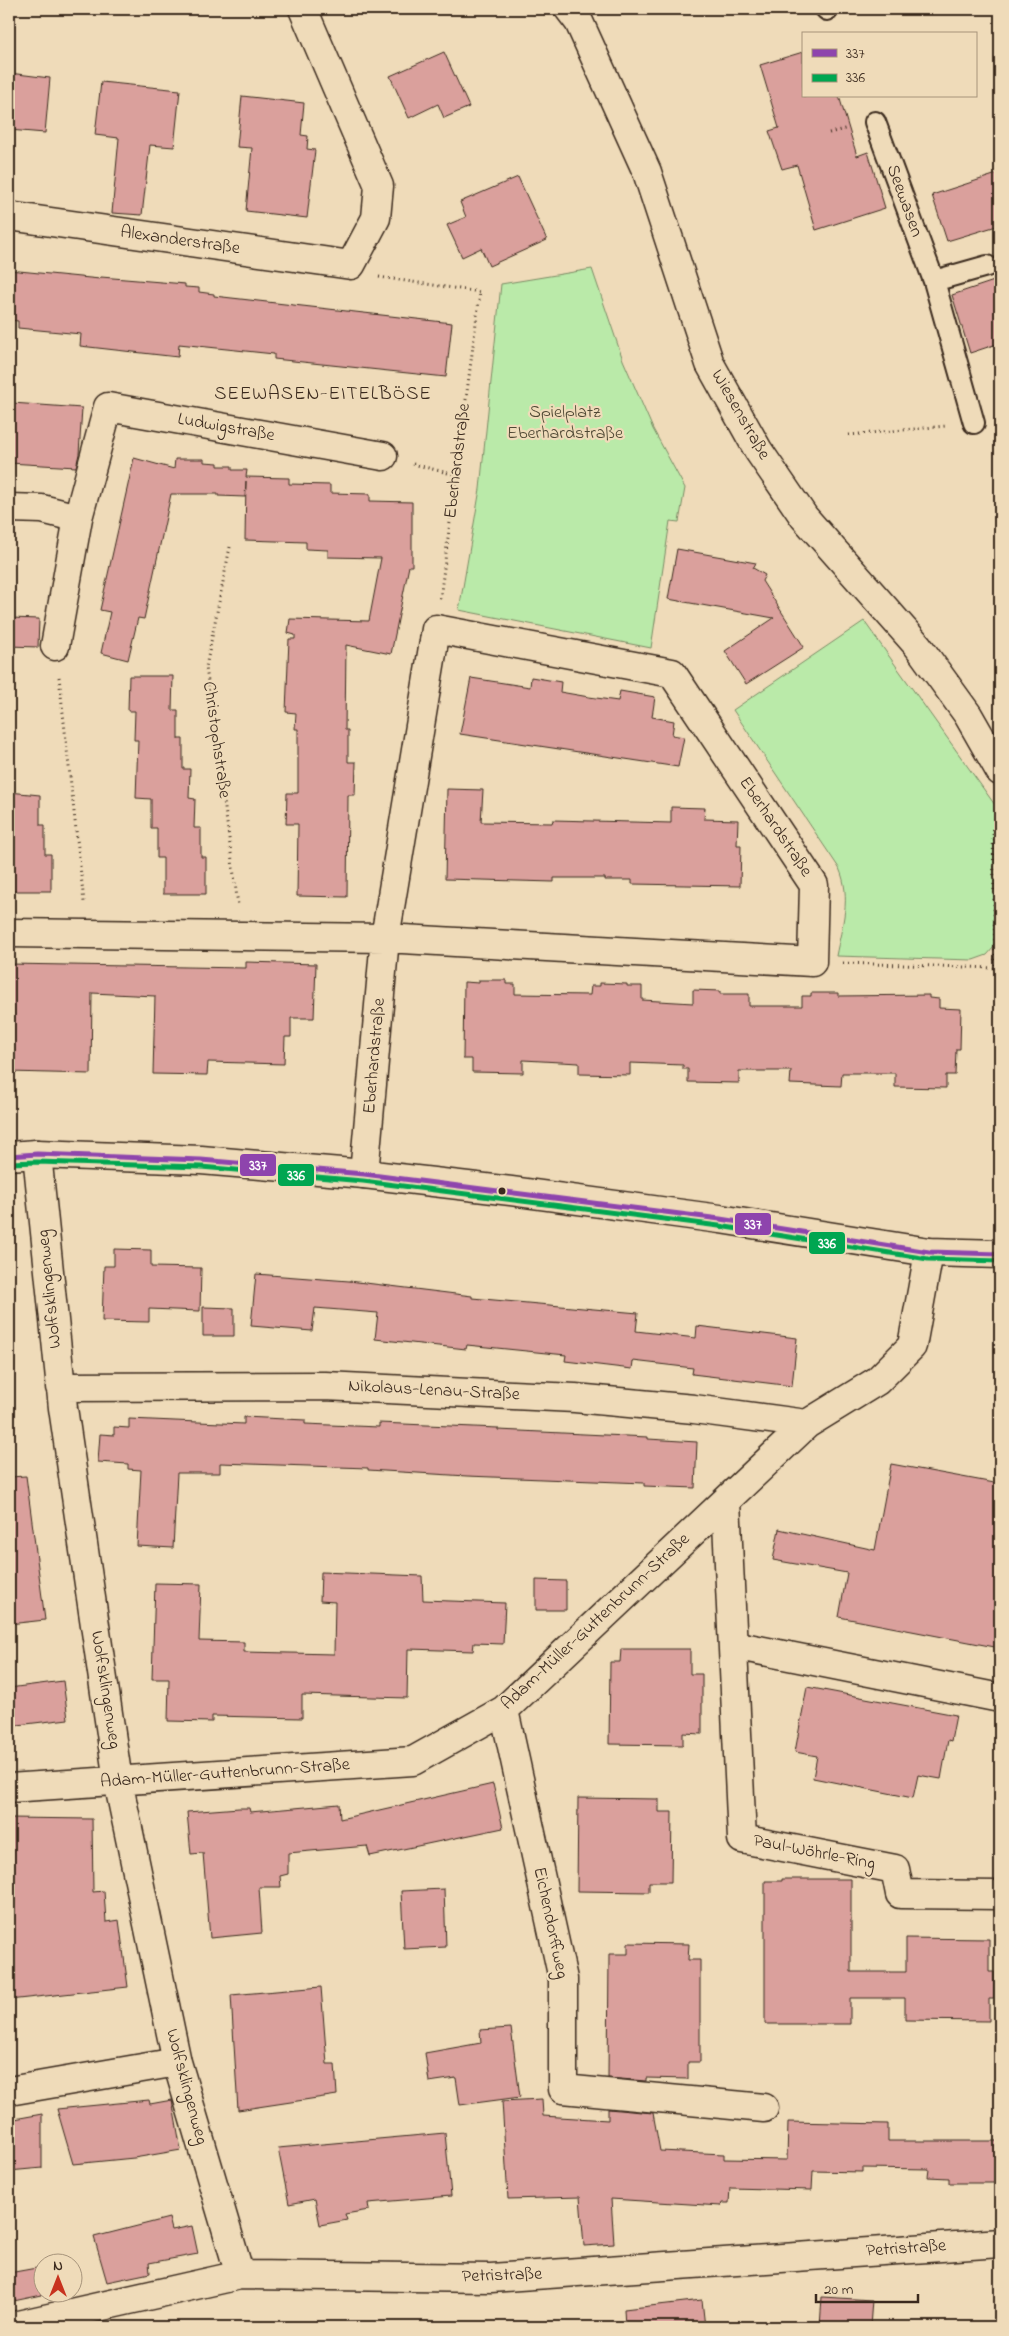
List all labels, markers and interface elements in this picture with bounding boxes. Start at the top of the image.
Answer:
legend [802,32,976,98]
text: 337 [846,43,865,65]
text: 336 [846,67,865,89]
street label: Seewasen [879,161,929,241]
street label: Alexanderstraße [118,220,242,262]
street label: Wiesenstraße [704,365,777,466]
district label: SEEWASEN-EITELBÖSE [214,381,432,408]
park label: Spielplatz Eberhardstraße [507,400,624,447]
street label: Eberhardstraße [438,401,478,520]
street label: Ludwigstraße [175,407,278,450]
street label: Christophstraße [195,680,237,801]
street label: Eberhardstraße [732,772,819,883]
street label: Eberhardstraße [357,996,393,1115]
line badge: 337 [239,1153,277,1177]
text: 337 [248,1156,267,1177]
line badge: 336 [277,1163,315,1187]
text: 336 [286,1166,306,1187]
unlabelled marker [497,1186,507,1196]
line badge: 337 [734,1212,772,1236]
text: 337 [743,1215,762,1236]
street label: Wolfsklingenweg [31,1228,70,1350]
line badge: 336 [808,1231,846,1255]
text: 336 [817,1234,837,1255]
street label: Nikolaus-Lenau-Straße [348,1374,521,1409]
street label: Adam-Müller-Guttenbrunn-Straße [496,1527,697,1717]
street label: Wolfsklingenweg [82,1629,127,1751]
street label: Adam-Müller-Guttenbrunn-Straße [99,1752,352,1796]
street label: Paul-Wöhrle-Ring [750,1828,877,1879]
street label: Eichendorffweg [524,1865,575,1981]
street label: Wolfsklingenweg [157,2026,214,2148]
street label: Petristraße [865,2233,948,2265]
north arrow [32,2254,82,2304]
text: N [53,2256,63,2277]
street label: Petristraße [461,2262,543,2290]
scale bar [816,2271,919,2303]
text: 20 m [824,2279,854,2301]

